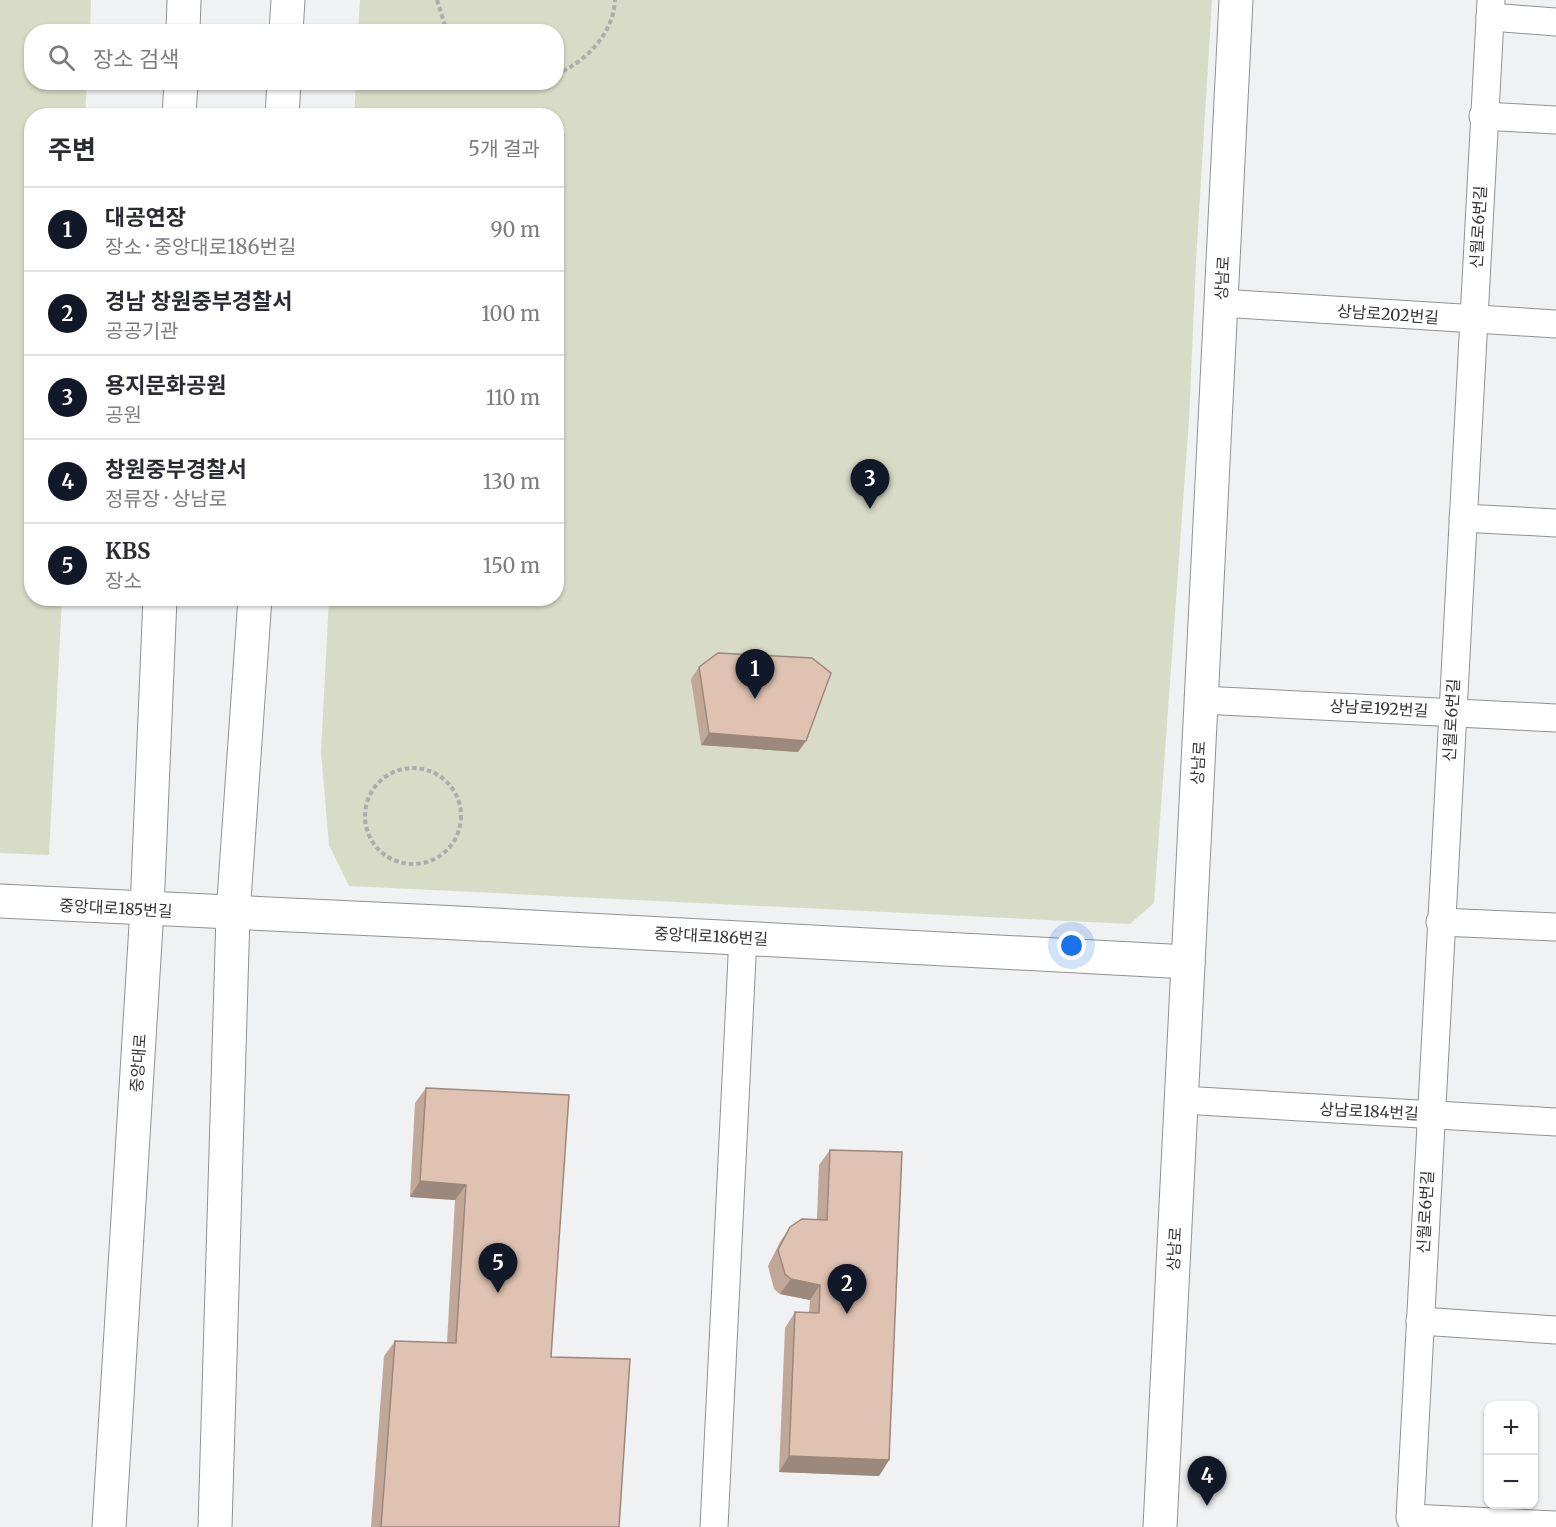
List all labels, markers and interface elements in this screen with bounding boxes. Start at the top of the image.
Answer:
search box [24,24,564,90]
icon: search [45,41,78,74]
text: 장소 검색 [93,45,179,73]
text: 주변 [48,133,96,166]
text: 5개 결과 [468,136,540,161]
street label: 신월로6번길 [1466,185,1490,269]
text: 대공연장 [105,203,186,231]
text: 1 [63,217,72,242]
text: 90 m [490,217,540,242]
text: 장소 · 중앙대로186번길 [105,234,296,259]
street label: 상남로 [1211,255,1233,301]
text: 경남 창원중부경찰서 [105,287,292,315]
street label: 상남로202번길 [1336,300,1440,328]
text: 2 [62,301,73,326]
text: 100 m [481,301,540,326]
text: 공공기관 [105,318,179,343]
text: 용지문화공원 [105,371,226,399]
text: 3 [62,385,73,410]
text: 110 m [486,385,540,410]
text: 공원 [105,402,142,427]
text: 창원중부경찰서 [105,455,247,483]
pin: 3 [850,460,890,509]
text: 4 [61,469,74,494]
text: 130 m [483,469,540,494]
text: 정류장 · 상남로 [105,486,227,511]
text: KBS [105,537,150,565]
text: 5 [62,553,73,578]
text: 150 m [483,553,540,578]
text: 장소 [105,568,142,593]
pin: 1 [736,650,774,699]
street label: 신월로6번길 [1439,678,1463,762]
street label: 상남로192번길 [1329,695,1429,721]
street label: 상남로 [1187,740,1209,786]
street label: 중앙대로185번길 [59,895,173,921]
street label: 중앙대로186번길 [653,923,769,949]
your location [1057,931,1086,960]
street label: 중앙대로 [126,1033,150,1093]
street label: 상남로184번길 [1319,1098,1419,1124]
street label: 신월로6번길 [1413,1170,1437,1254]
street label: 상남로 [1163,1226,1185,1272]
pin: 5 [478,1244,518,1293]
pin: 2 [828,1264,866,1314]
map controls [1484,1401,1538,1509]
button: + [1484,1401,1538,1455]
button: − [1484,1455,1538,1509]
pin: 4 [1188,1456,1226,1506]

